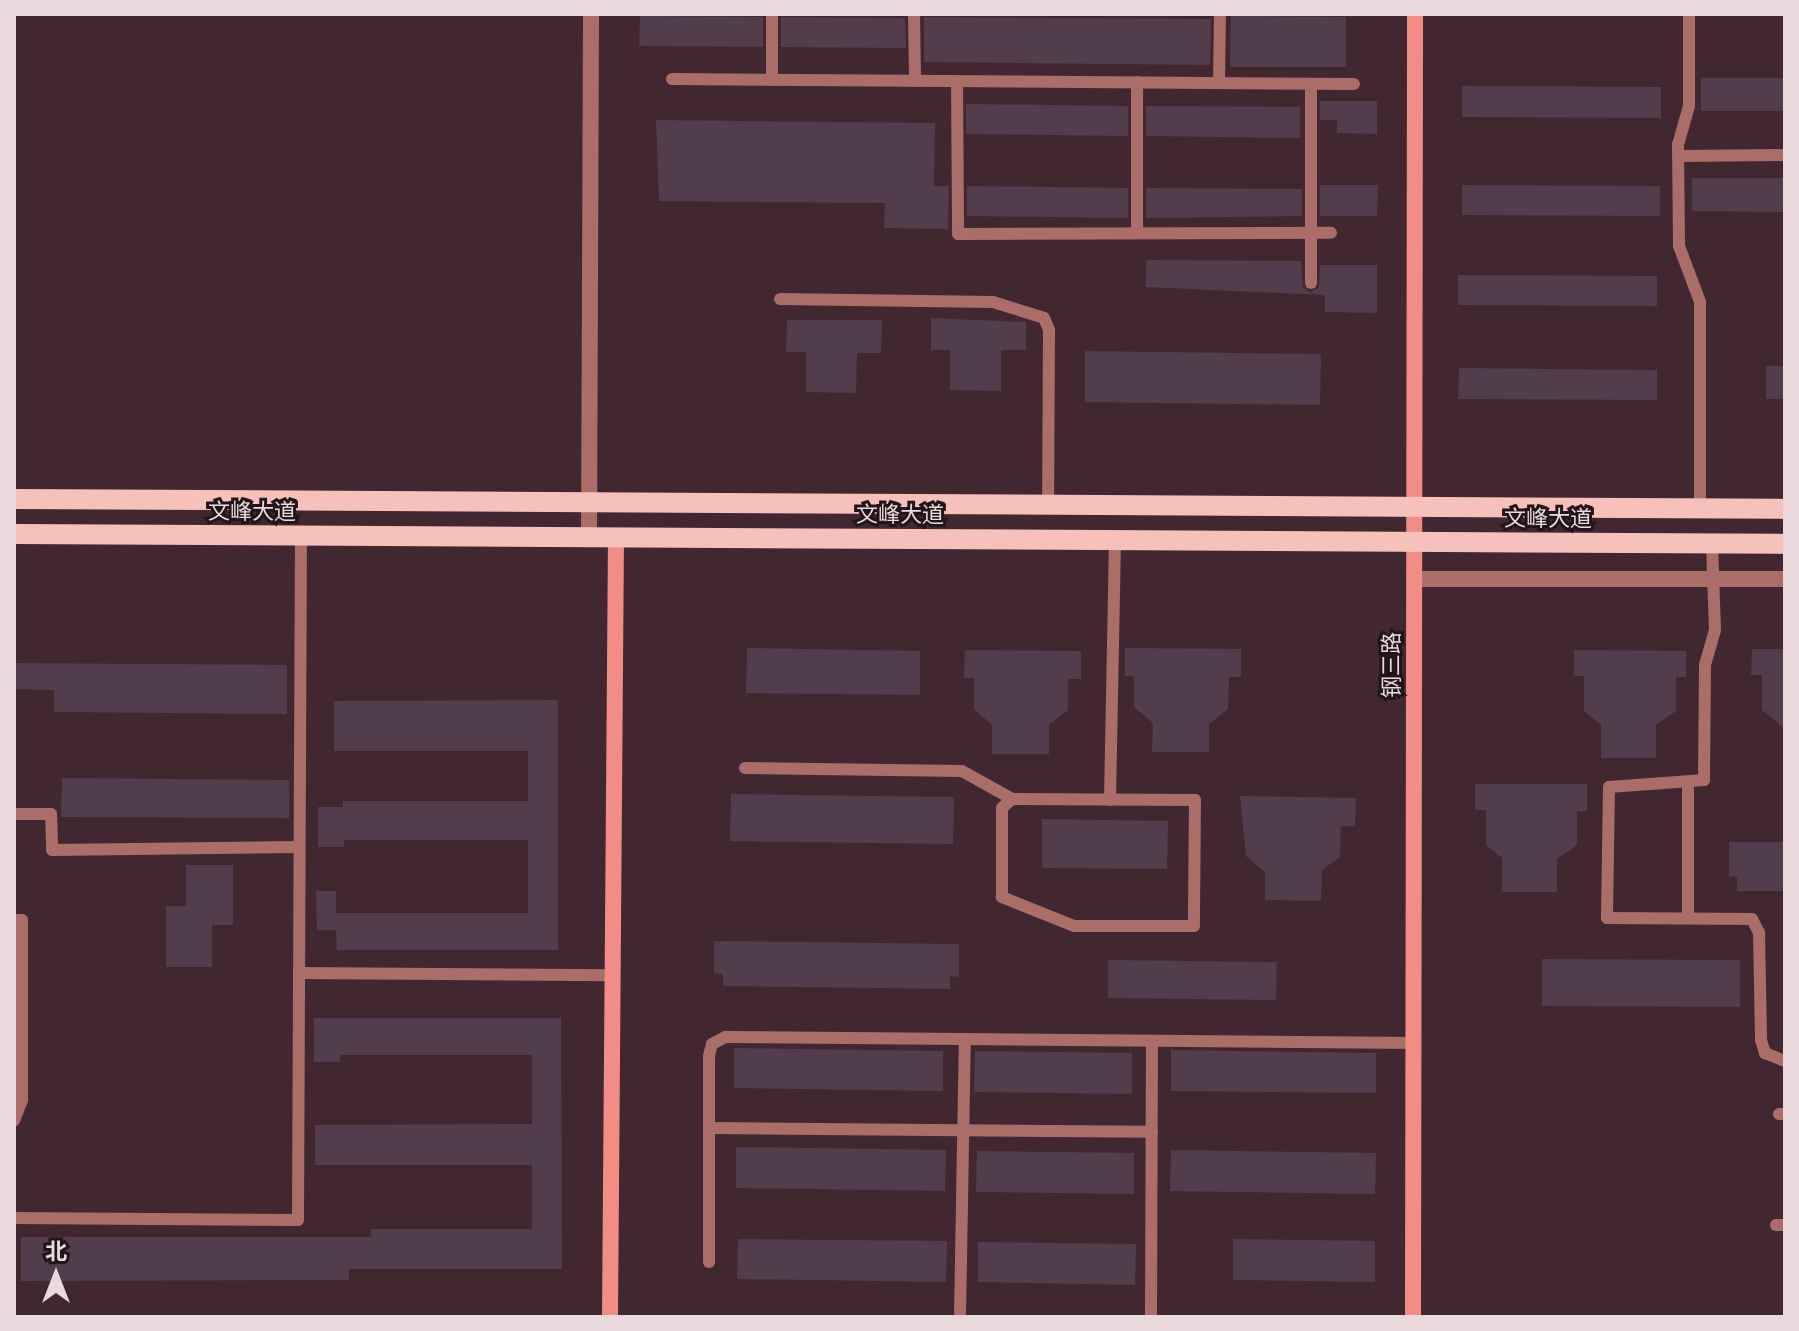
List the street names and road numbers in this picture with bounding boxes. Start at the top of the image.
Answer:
street label: 文峰大道 [208,499,296,525]
street label: 文峰大道 [856,502,944,528]
street label: 文峰大道 [1504,506,1592,532]
street label: 钢三路 [1379,632,1405,698]

